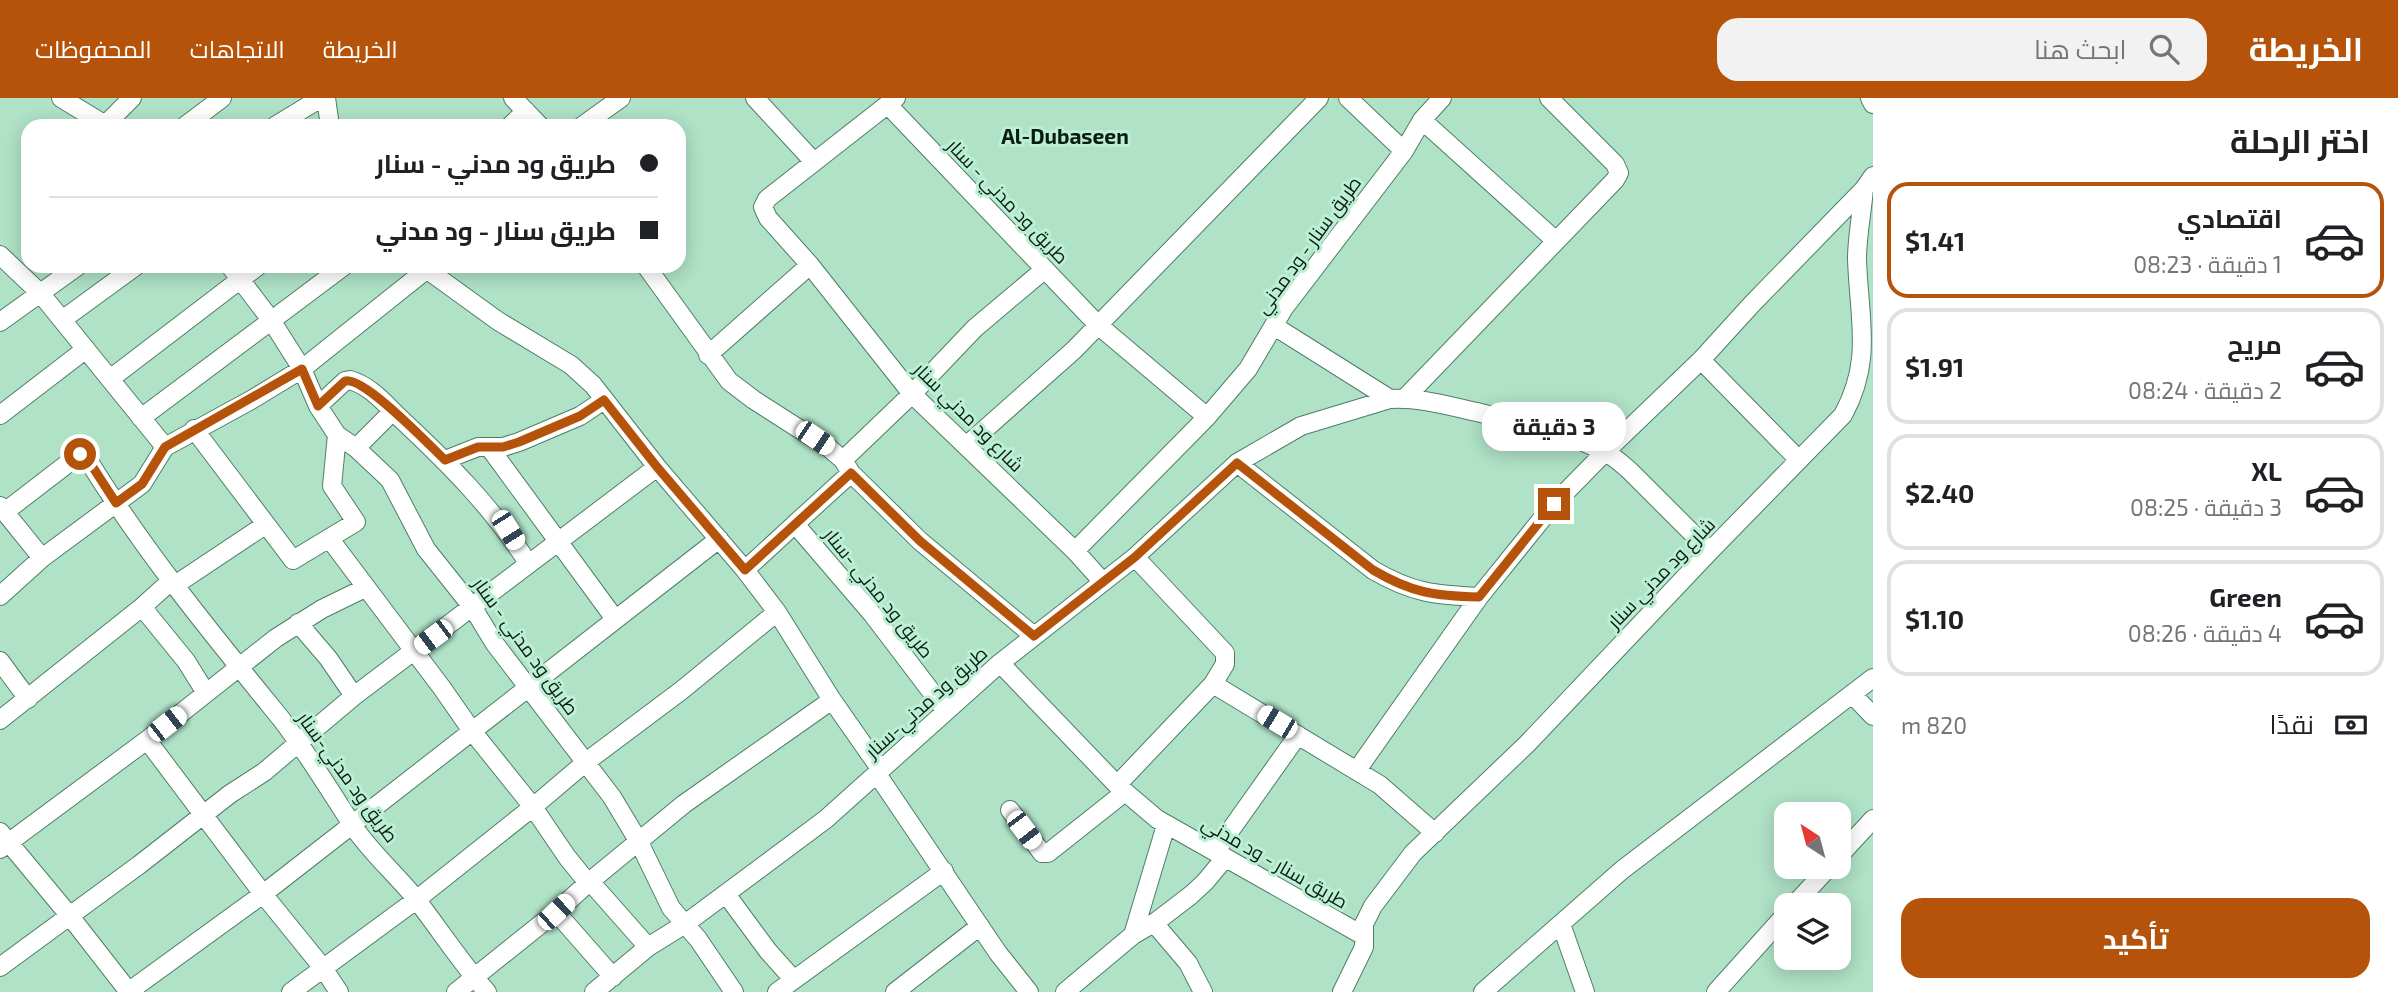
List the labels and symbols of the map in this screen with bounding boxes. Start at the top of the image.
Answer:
district label: Al-Dubaseen [1001,123,1129,148]
street label: طريق ود مدني - سنار [939,133,1074,271]
street label: طريق سنار - ود مدني [1250,171,1368,320]
street label: شارع ود مدني سنار [906,356,1029,479]
callout: 3 دقيقة [1482,402,1626,452]
car [792,418,839,458]
route start [64,438,96,470]
route end [1538,488,1570,520]
car [488,507,529,553]
street label: شارع ود مدني سنار [1601,512,1722,636]
street label: طريق ود مدني -سنار [816,522,939,665]
street label: طريق ود مدني - سنار [465,572,584,721]
car [410,616,457,658]
street label: طريق ود مدني-سنار [859,641,994,766]
car [1254,702,1301,742]
car [144,703,191,745]
street label: طريق ود مدني-سنار [289,706,404,849]
north arrow [1774,802,1852,878]
car [1003,807,1046,853]
street label: طريق سنار - ود مدني [1196,810,1352,916]
car [534,890,579,934]

